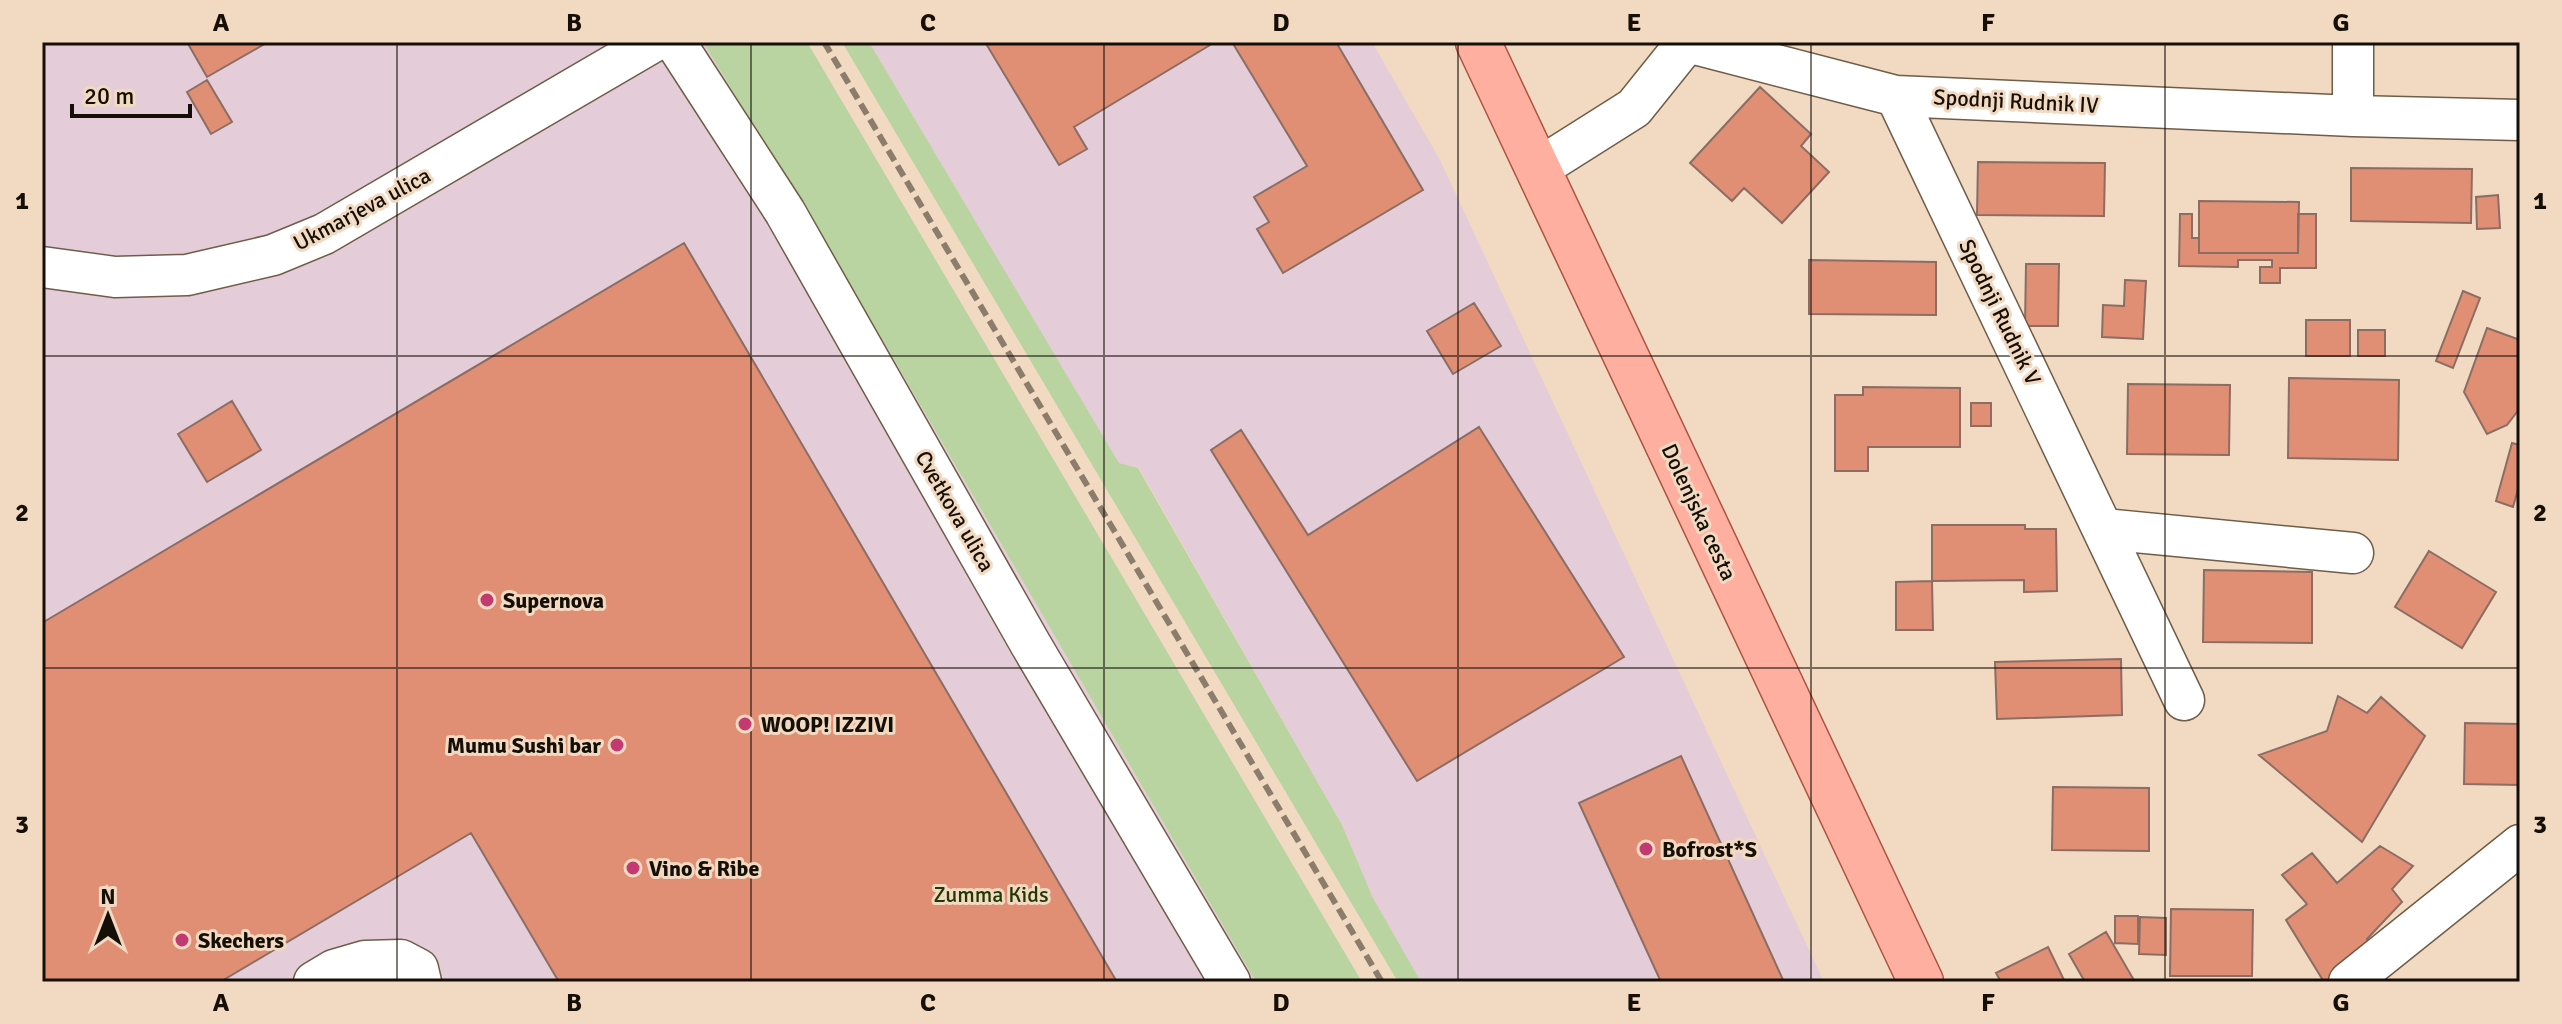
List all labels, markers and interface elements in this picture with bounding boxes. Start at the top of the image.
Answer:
text: A [213,7,230,39]
text: B [566,7,582,39]
text: C [920,7,936,39]
text: D [1272,7,1290,39]
text: E [1627,7,1641,39]
text: F [1981,7,1995,39]
text: G [2332,7,2350,39]
scale bar [72,68,190,118]
text: 20 m [84,81,134,111]
street label: Spodnji Rudnik IV [1933,83,2100,119]
street label: Ukmarjeva ulica [289,161,435,257]
text: 1 [15,185,29,217]
text: 1 [2533,185,2547,217]
street label: Spodnji Rudnik V [1953,235,2047,390]
street label: Dolenjska cesta [1656,439,1742,585]
street label: Cvetkova ulica [909,446,1001,576]
text: 2 [15,497,29,529]
text: 2 [2533,497,2547,529]
place label: Supernova [503,587,604,614]
marker: Supernova [478,591,496,609]
place label: WOOP! IZZIVI [761,711,894,738]
marker: WOOP! IZZIVI [736,715,754,733]
place label: Mumu Sushi bar [447,732,601,759]
marker: Mumu Sushi bar [608,736,626,754]
text: 3 [15,809,29,841]
text: 3 [2533,809,2547,841]
place label: Bofrost*S [1662,836,1757,863]
marker: Bofrost*S [1637,840,1655,858]
place label: Vino & Ribe [649,855,759,882]
marker: Vino & Ribe [624,859,642,877]
north arrow [68,876,148,956]
park label: Zumma Kids [933,881,1049,908]
text: N [100,883,116,910]
place label: Skechers [198,927,284,954]
marker: Skechers [173,931,191,949]
text: A [213,987,230,1019]
text: B [566,987,582,1019]
text: C [920,987,936,1019]
text: D [1272,987,1290,1019]
text: E [1627,987,1641,1019]
text: F [1981,987,1995,1019]
text: G [2332,987,2350,1019]

